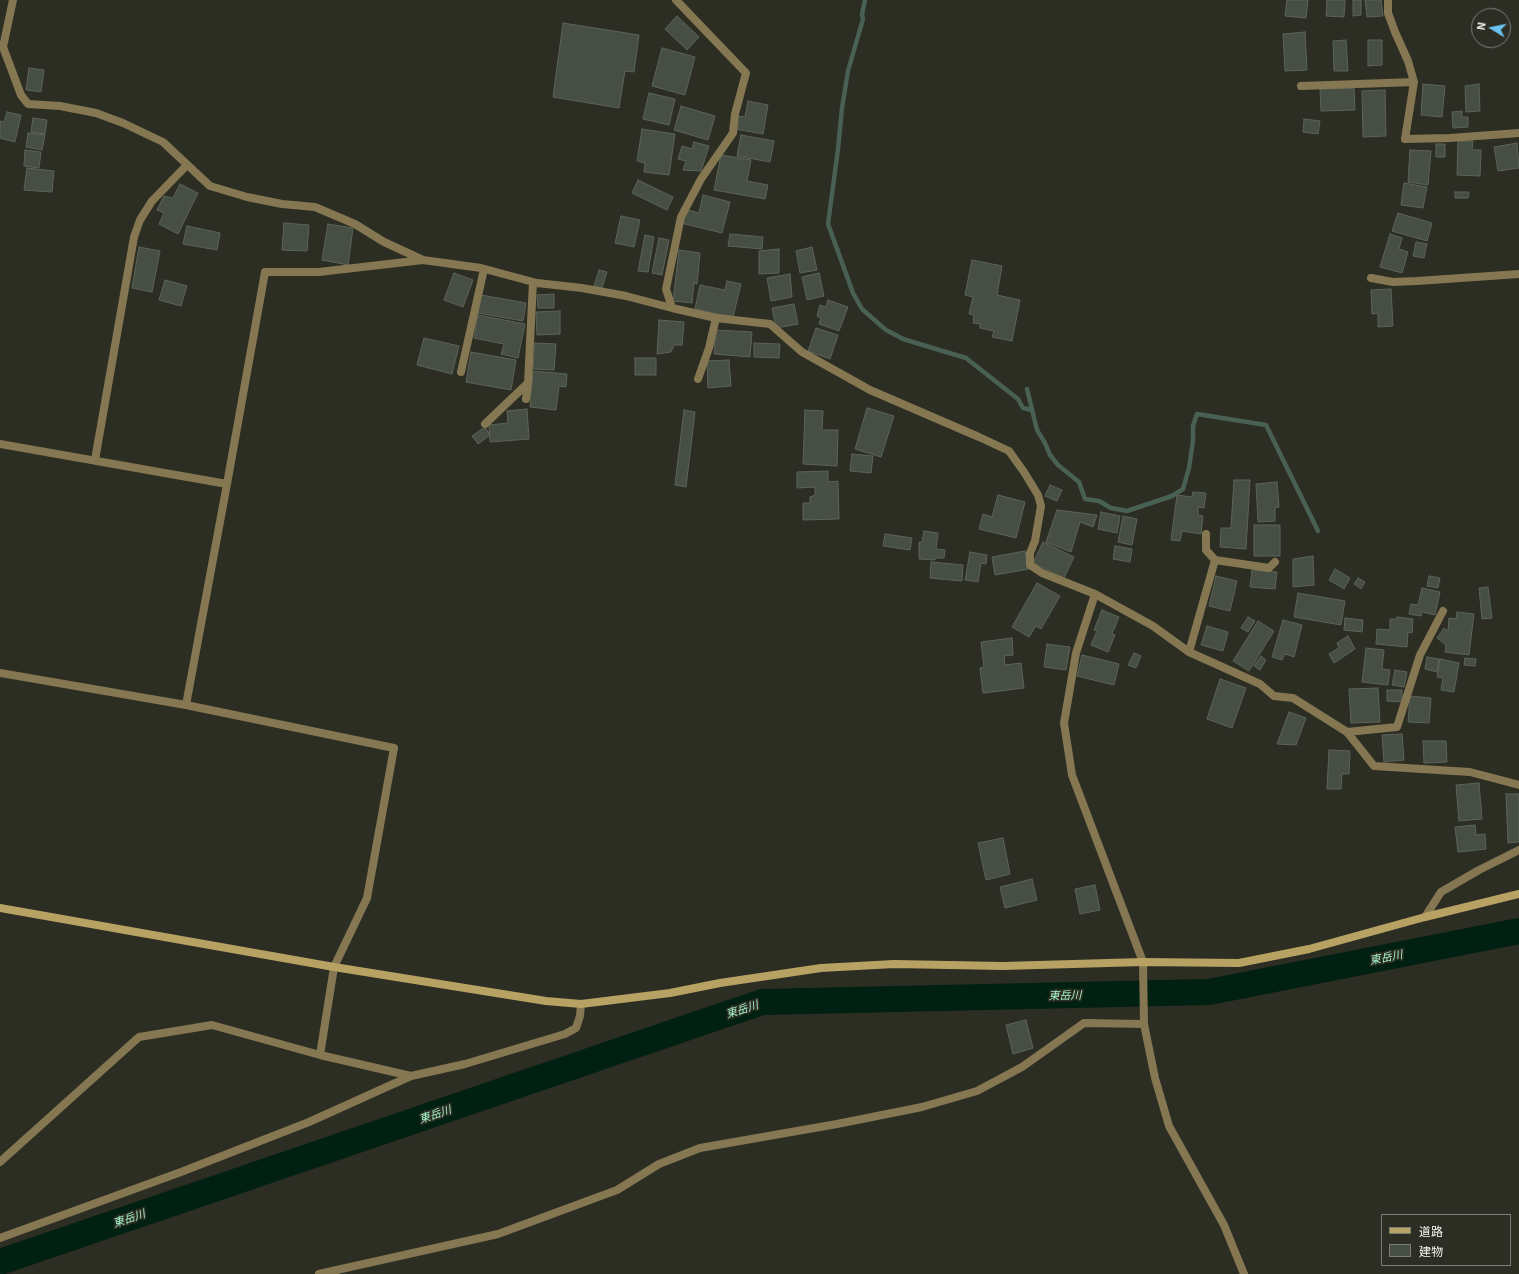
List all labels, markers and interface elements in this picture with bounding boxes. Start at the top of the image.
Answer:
north arrow [1471,8,1511,48]
text: N [1472,21,1489,32]
water label: 東岳川 [1369,947,1403,967]
water label: 東岳川 [1048,988,1082,1002]
water label: 東岳川 [724,998,760,1020]
water label: 東岳川 [417,1102,453,1126]
water label: 東岳川 [111,1206,147,1230]
legend [1381,1214,1511,1266]
text: 道路 [1419,1222,1443,1239]
text: 建物 [1419,1242,1443,1259]

